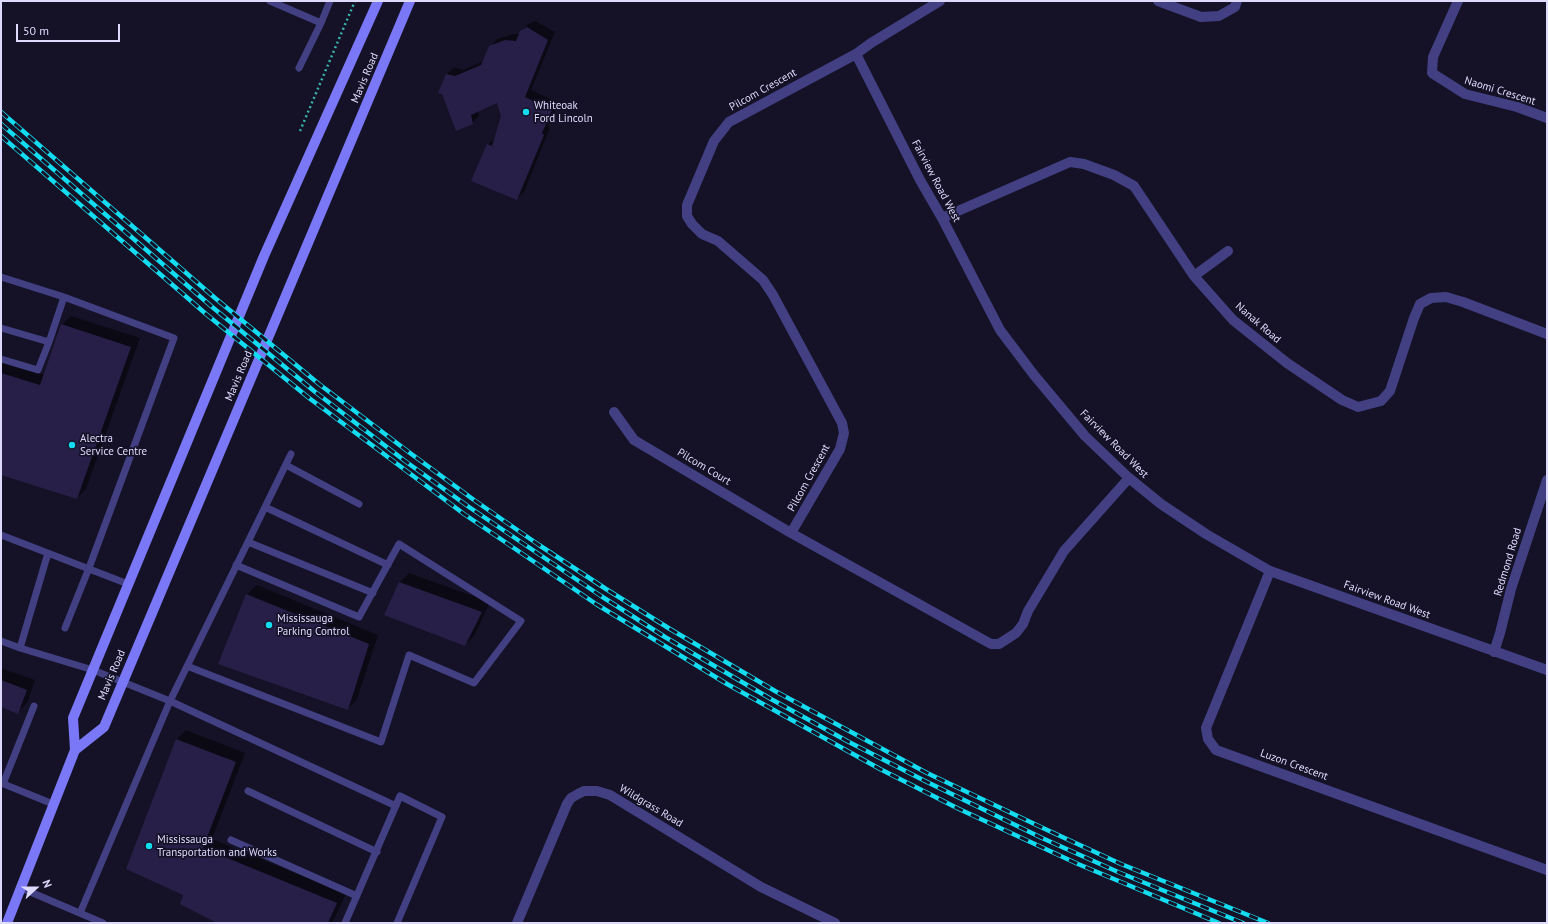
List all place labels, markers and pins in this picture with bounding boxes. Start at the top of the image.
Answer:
place label: Whiteoak Ford Lincoln [534,99,593,125]
marker: Whiteoak Ford Lincoln [521,107,531,117]
place label: Alectra Service Centre [80,432,147,458]
marker: Alectra Service Centre [67,440,77,450]
place label: Mississauga Parking Control [277,612,349,638]
marker: Mississauga Parking Control [264,620,274,630]
place label: Mississauga Transportation and Works [157,833,277,859]
marker: Mississauga Transportation and Works [144,841,154,851]

